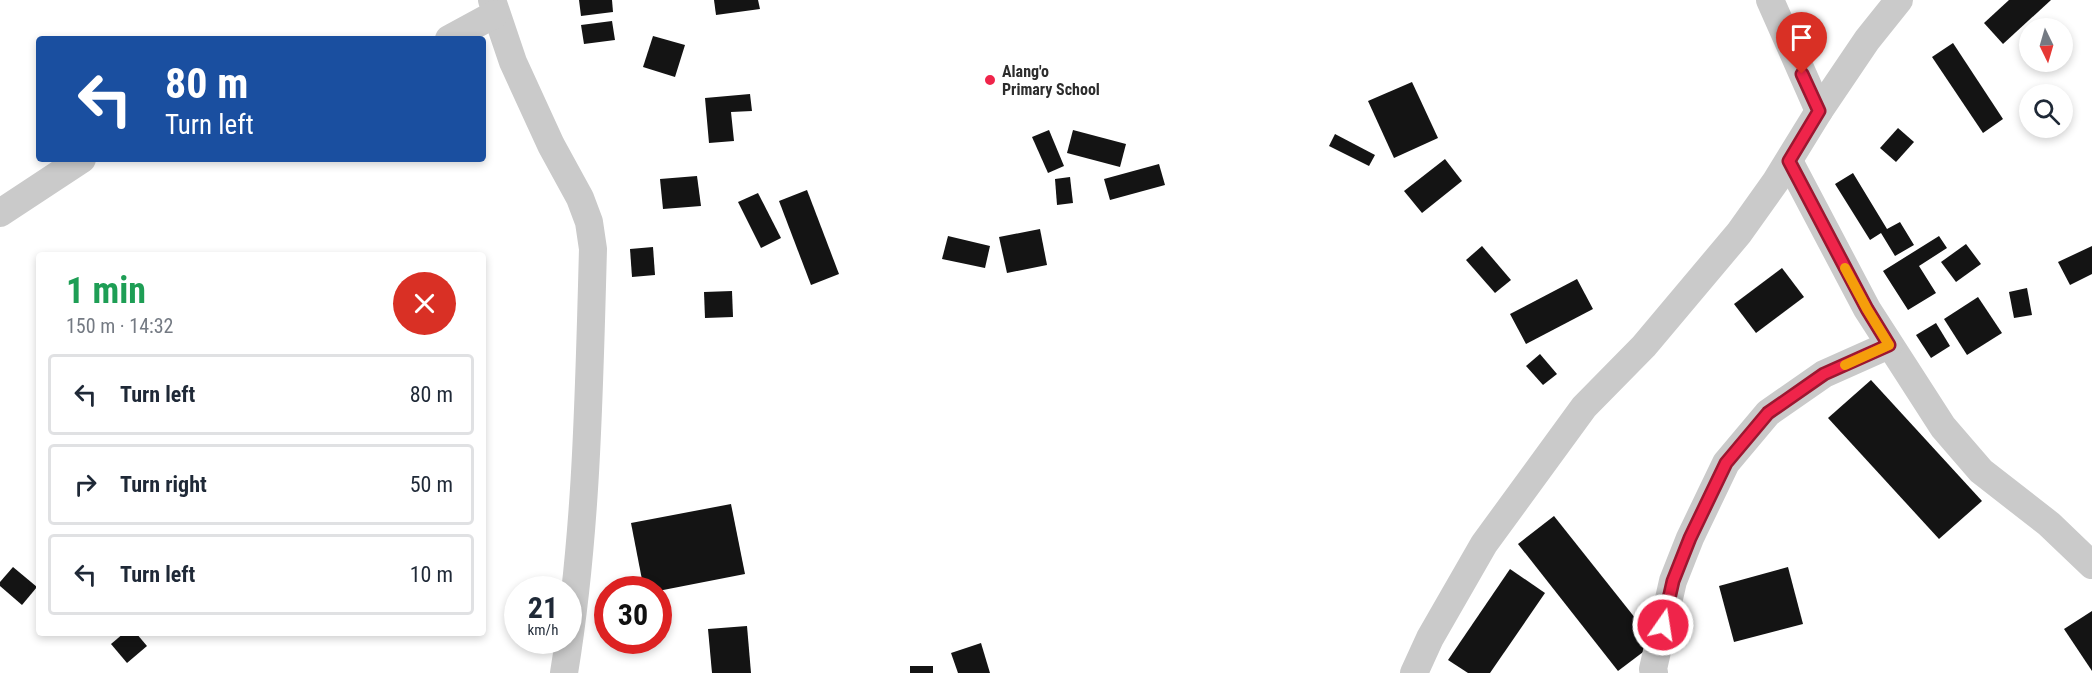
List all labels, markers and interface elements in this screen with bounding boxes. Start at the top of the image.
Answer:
pin [1776,12,1827,74]
north arrow [2019,18,2073,72]
map controls [2019,18,2073,138]
icon: arrive [1785,21,1818,54]
text: 80 m [165,59,248,108]
icon: left [66,60,144,138]
place label: Alang'o Primary School [1002,62,1100,99]
marker: Alang'o Primary School [983,73,997,87]
button: search [2019,84,2073,138]
text: Turn left [165,109,254,141]
text: 1 min [66,270,146,312]
button: close [393,272,456,335]
text: 150 m · 14:32 [66,314,173,338]
icon: left [69,378,102,411]
text: Turn left [120,382,195,407]
text: 80 m [410,382,453,407]
icon: right [69,468,102,501]
text: Turn right [120,472,207,497]
text: 50 m [410,472,453,497]
icon: left [69,558,102,591]
text: Turn left [120,562,195,587]
text: 10 m [410,562,453,587]
speed limit sign: 30 [594,576,672,654]
text: 21 [528,590,558,625]
position arrow [1631,593,1695,657]
text: km/h [528,621,558,639]

